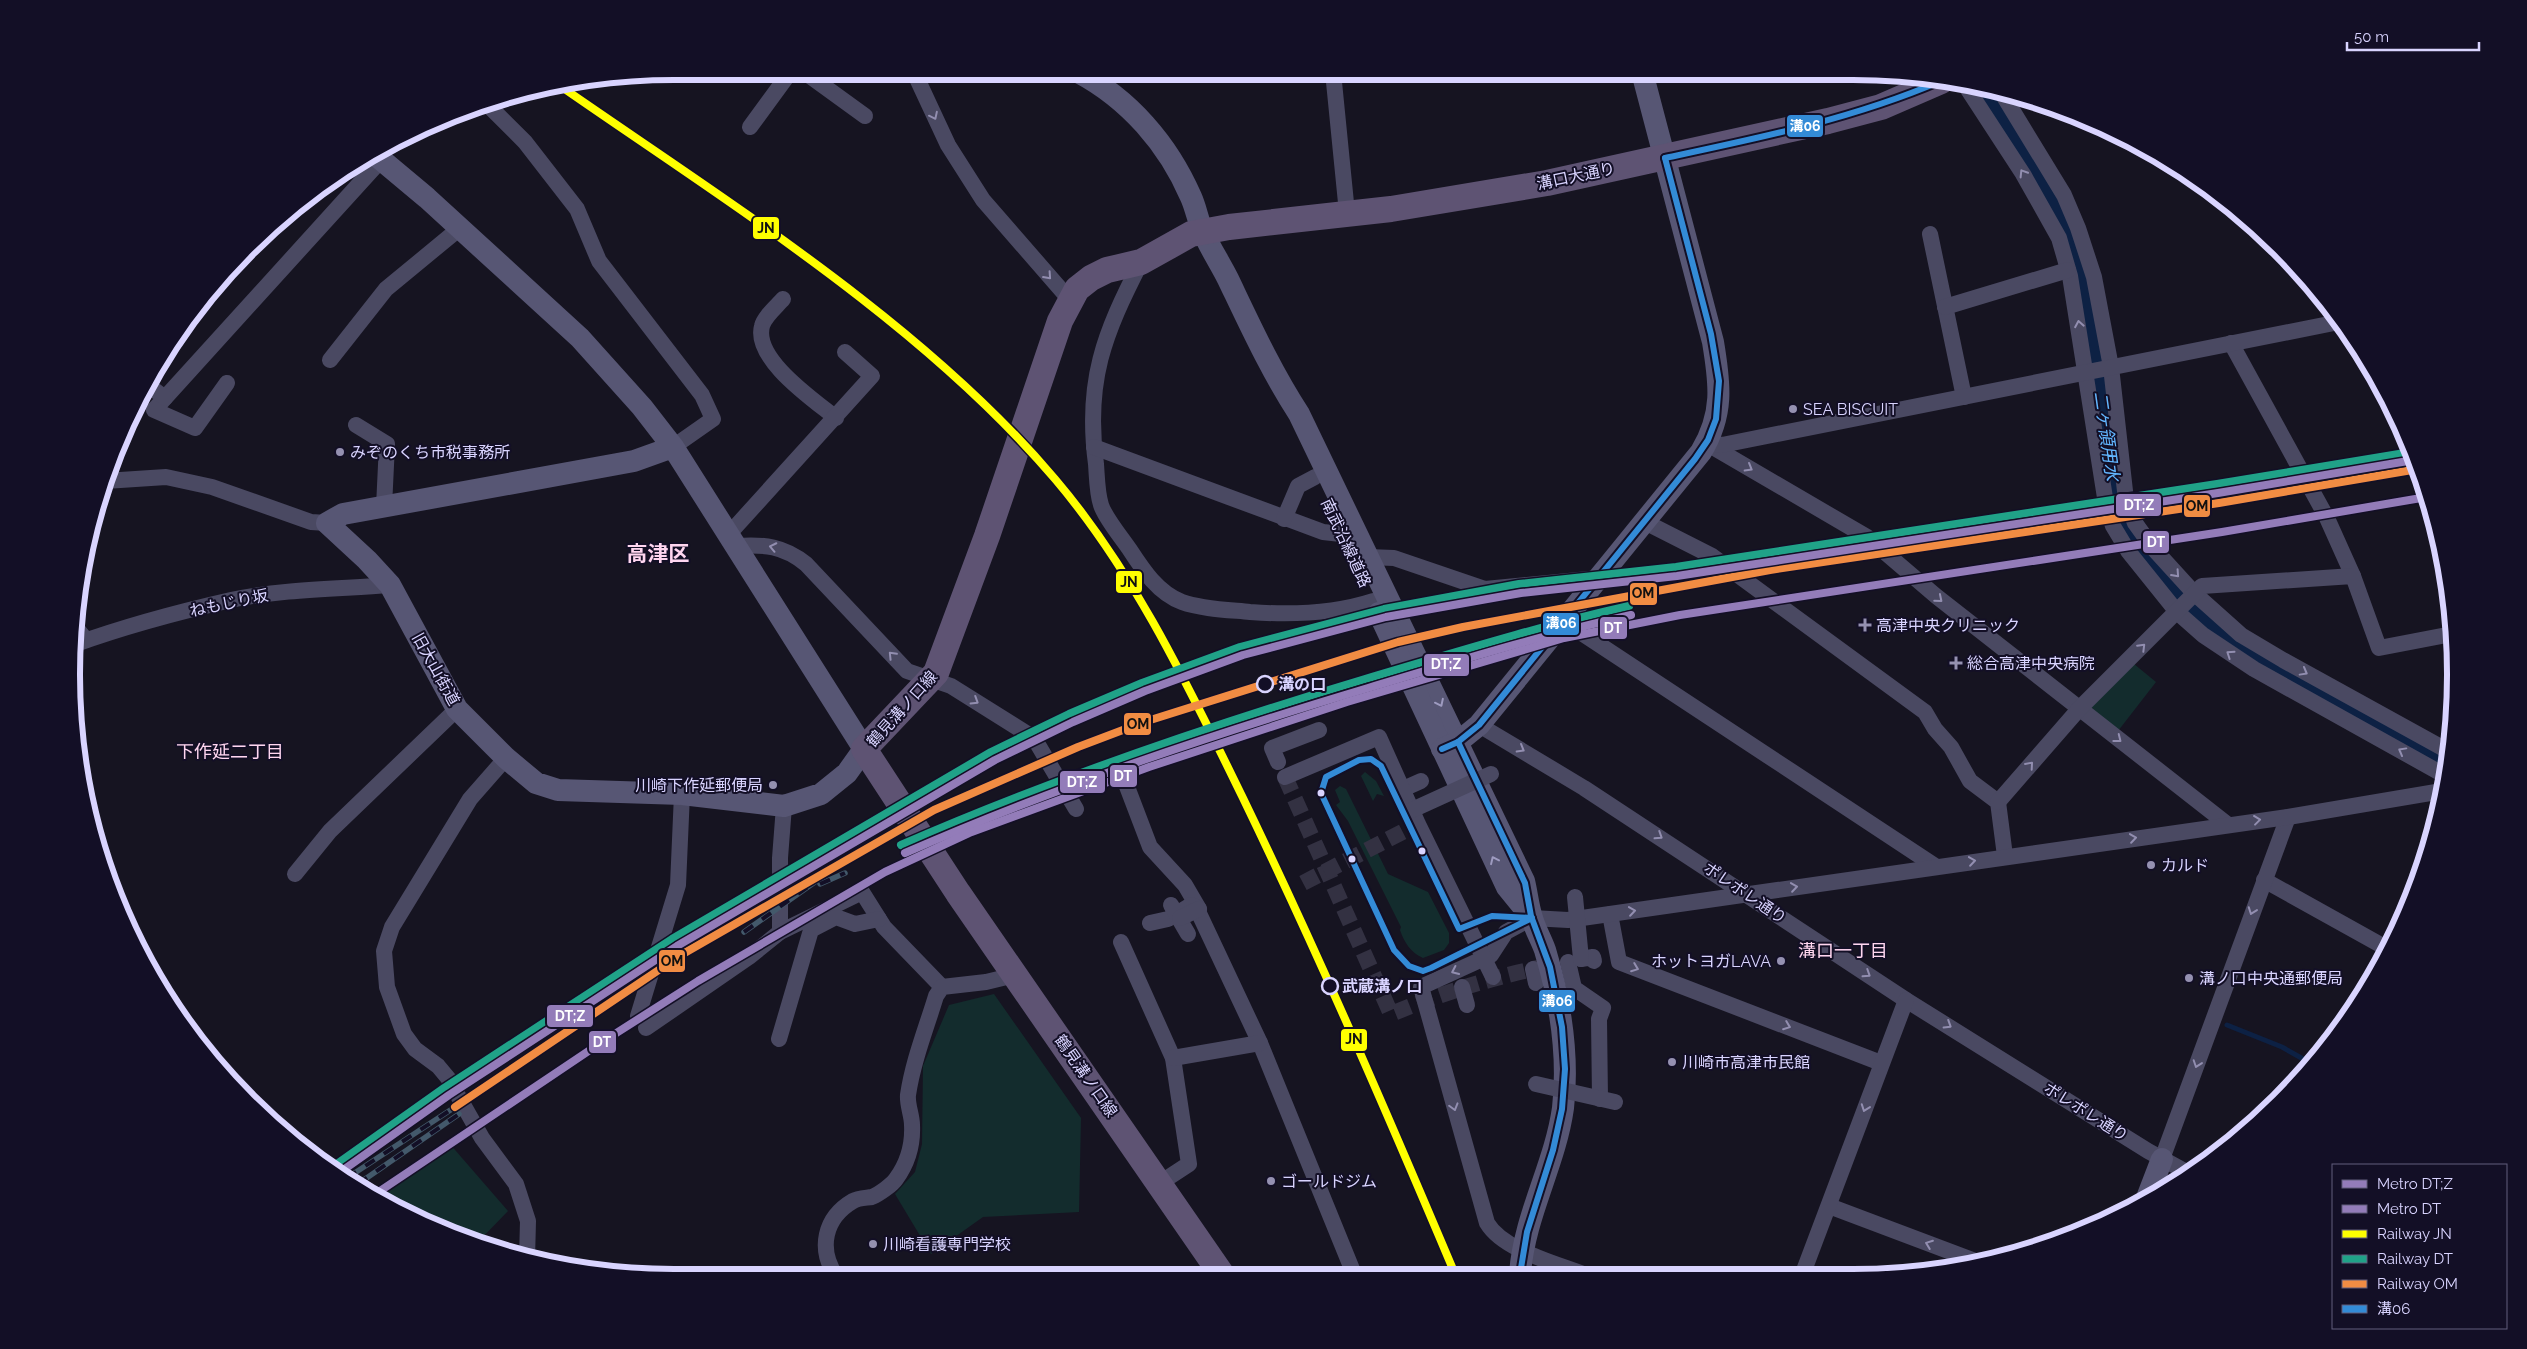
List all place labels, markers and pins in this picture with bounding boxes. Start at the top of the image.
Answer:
place label: SEA BISCUIT [1803,400,1898,419]
marker: SEA BISCUIT [1787,403,1799,415]
place label: みぞのくち市税事務所 [350,443,510,462]
marker: みぞのくち市税事務所 [334,446,346,458]
place label: 高津中央クリニック [1876,616,2020,635]
marker: 高津中央クリニック [1858,618,1872,632]
place label: 総合高津中央病院 [1967,654,2095,673]
marker: 総合高津中央病院 [1949,656,1963,670]
marker: 溝の口 [1256,675,1274,693]
place label: 溝の口 [1278,675,1326,694]
place label: 川崎下作延郵便局 [635,776,763,795]
marker: 川崎下作延郵便局 [767,779,779,791]
unlabelled marker [1316,788,1326,798]
unlabelled marker [1417,846,1427,856]
unlabelled marker [1347,854,1357,864]
place label: カルド [2161,856,2209,875]
marker: カルド [2145,859,2157,871]
place label: ホットヨガLAVA [1651,952,1771,971]
marker: ホットヨガLAVA [1775,955,1787,967]
place label: 溝ノ口中央通郵便局 [2199,969,2343,988]
marker: 溝ノ口中央通郵便局 [2183,972,2195,984]
marker: 武蔵溝ノ口 [1321,977,1339,995]
place label: 武蔵溝ノ口 [1342,977,1422,996]
place label: 川崎市高津市民館 [1682,1053,1810,1072]
marker: 川崎市高津市民館 [1666,1056,1678,1068]
place label: ゴールドジム [1281,1172,1377,1191]
marker: ゴールドジム [1265,1175,1277,1187]
place label: 川崎看護専門学校 [883,1235,1011,1254]
marker: 川崎看護専門学校 [867,1238,879,1250]

